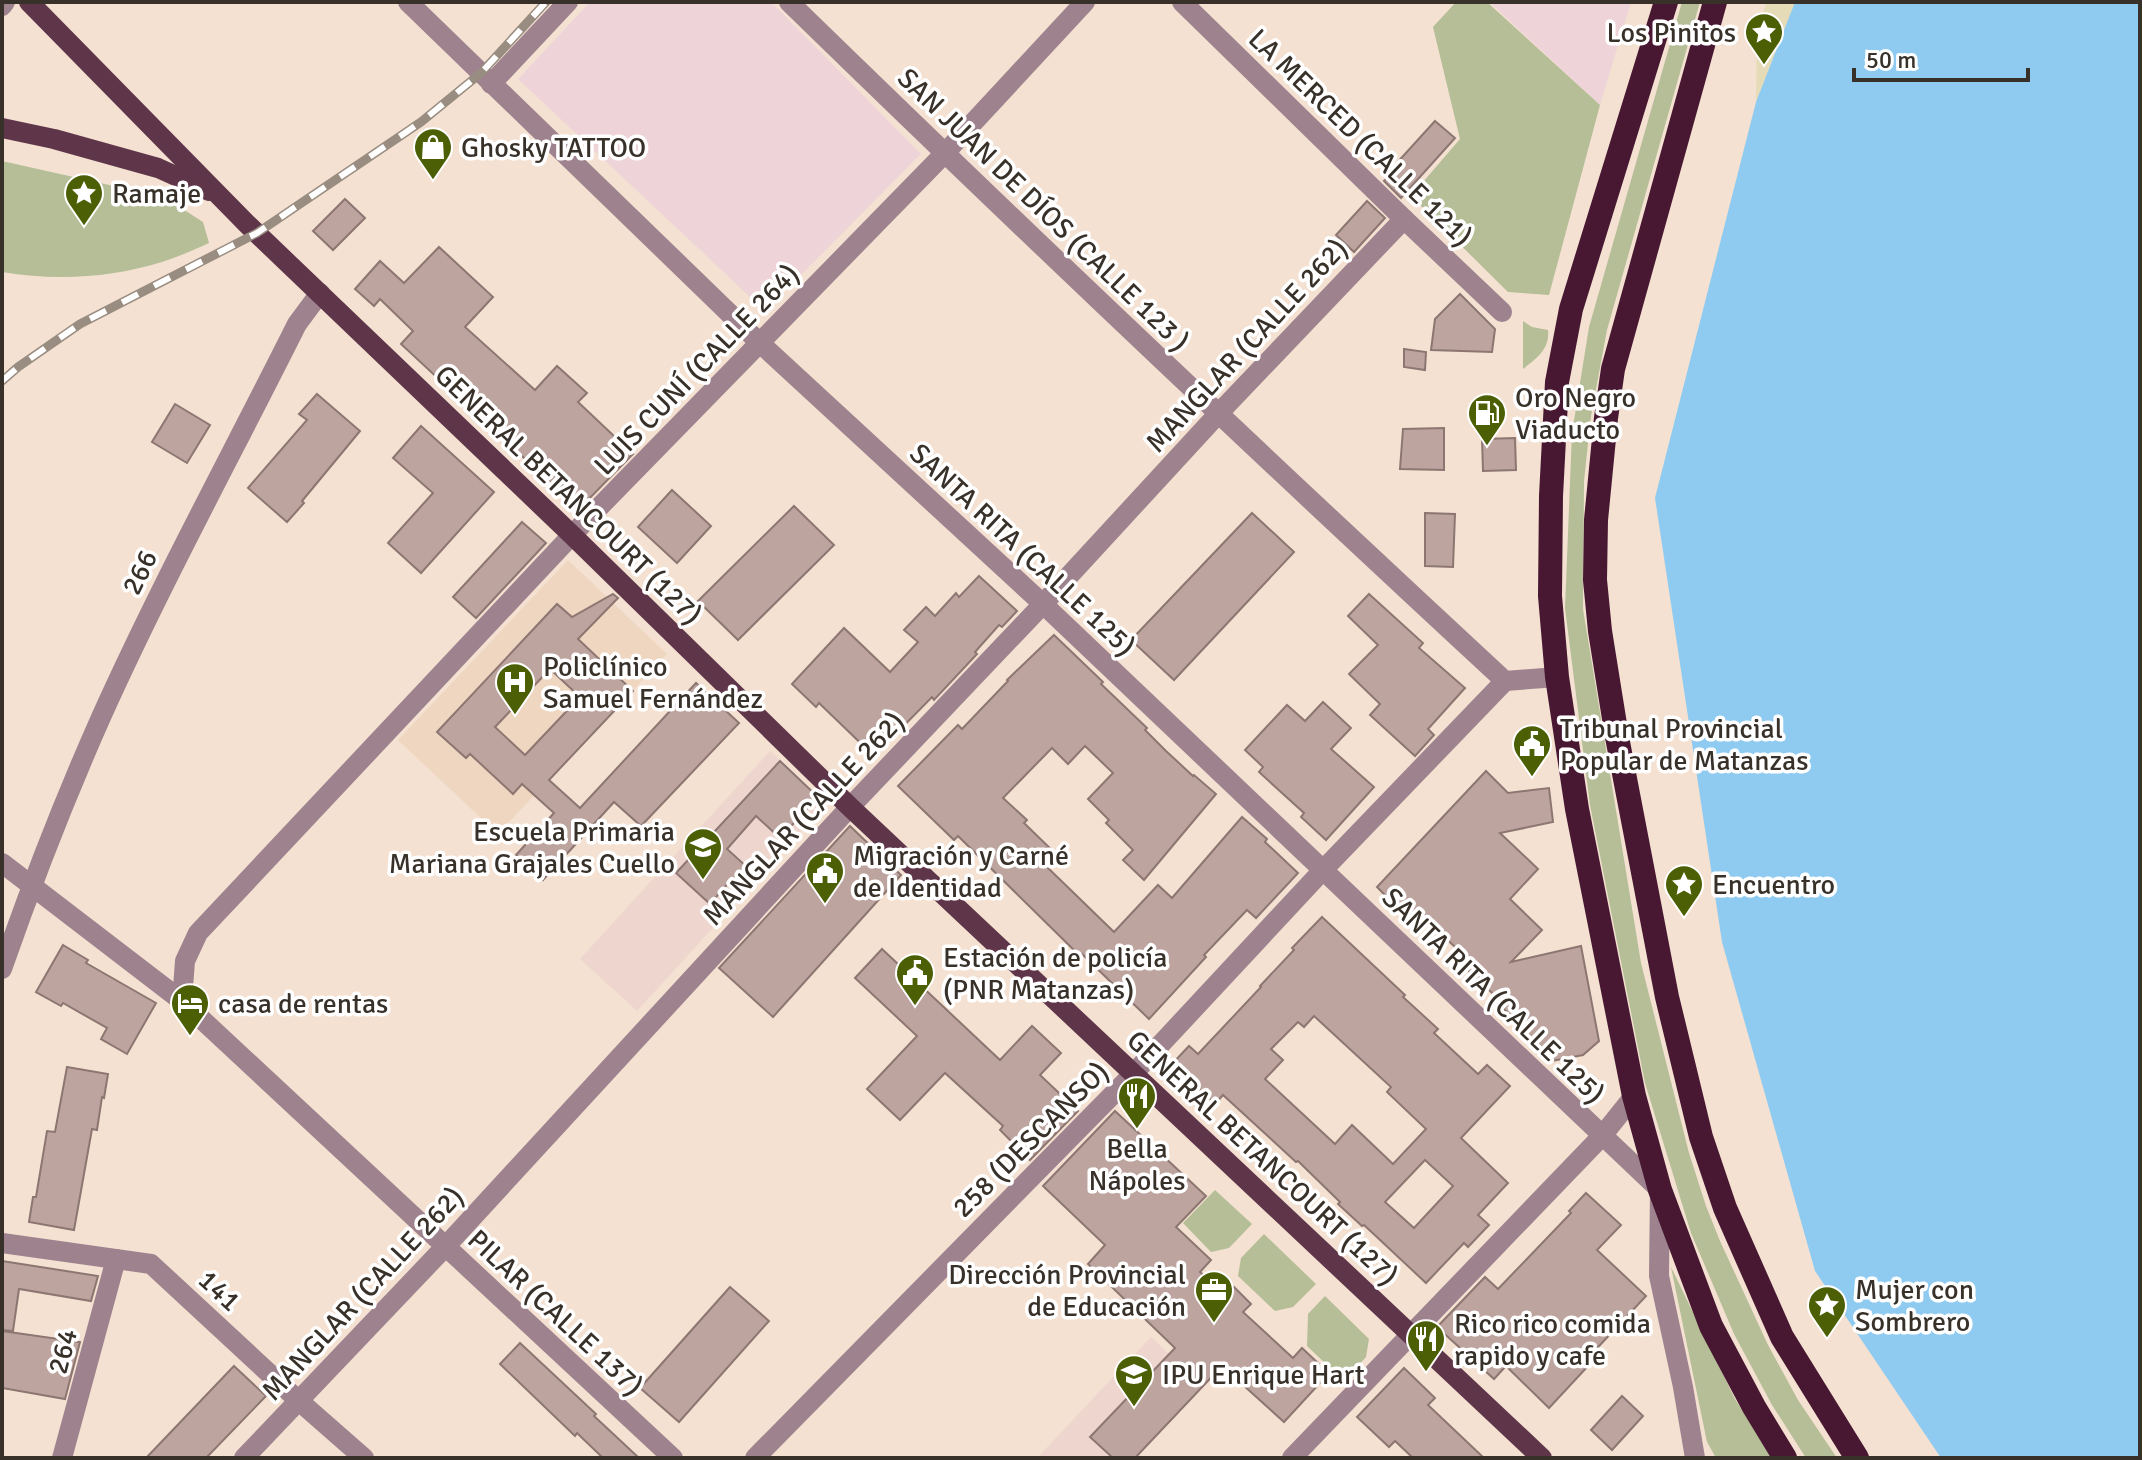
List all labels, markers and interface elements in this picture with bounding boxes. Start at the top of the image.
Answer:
place icon: Los Pinitos [1743,11,1785,66]
place label: Los Pinitos [1607,16,1736,50]
street label: LA MERCED (CALLE 121) [1241,22,1479,254]
scale bar [1854,32,2028,82]
text: 50 m [1866,45,1916,75]
street label: SAN JUAN DE DÍOS (CALLE 123 ) [890,61,1196,358]
shop icon: Ghosky TATTOO [412,126,454,181]
place label: Ghosky TATTOO [461,131,646,165]
place icon: Ramaje [63,172,105,227]
place label: Ramaje [112,177,201,211]
street label: MANGLAR (CALLE 262) [1139,232,1355,460]
street label: LUIS CUNÍ (CALLE 264) [587,257,806,482]
street label: GENERAL BETANCOURT (127) [428,358,709,631]
place label: Oro Negro Viaducto [1515,381,1636,447]
fuel station icon: Oro Negro Viaducto [1466,392,1508,447]
street label: SANTA RITA (CALLE 125) [902,436,1142,663]
street label: 266 [115,545,165,600]
place label: Policlínico Samuel Fernández [543,650,763,716]
hospital icon: Policlínico Samuel Fernández [494,661,536,716]
street label: MANGLAR (CALLE 262) [696,705,912,933]
place label: Tribunal Provincial Popular de Matanzas [1560,712,1809,778]
public building icon: Tribunal Provincial Popular de Matanzas [1511,723,1553,778]
place label: Escuela Primaria Mariana Grajales Cuello [389,815,675,881]
school or university icon: Escuela Primaria Mariana Grajales Cuello [682,826,724,881]
place label: Migración y Carné de Identidad [853,839,1069,905]
public building icon: Migración y Carné de Identidad [804,850,846,905]
place icon: Encuentro [1663,863,1705,918]
place label: Encuentro [1712,868,1835,902]
street label: SANTA RITA (CALLE 125) [1375,881,1612,1111]
place label: Estación de policía (PNR Matanzas) [943,941,1167,1007]
public building icon: Estación de policía (PNR Matanzas) [894,952,936,1007]
hotel icon: casa de rentas [169,982,211,1037]
place label: casa de rentas [218,987,388,1021]
street label: GENERAL BETANCOURT (127) [1120,1023,1405,1292]
street label: 258 (DESCANSO) [946,1055,1116,1225]
restaurant icon: Bella Nápoles [1116,1075,1158,1130]
place label: Bella Nápoles [1089,1132,1185,1198]
street label: MANGLAR (CALLE 262) [255,1180,471,1408]
street label: PILAR (CALLE 137) [461,1223,650,1403]
place label: Dirección Provincial de Educación [948,1258,1186,1324]
street label: 141 [191,1263,248,1319]
office icon: Dirección Provincial de Educación [1193,1269,1235,1324]
place label: Mujer con Sombrero [1855,1273,1974,1339]
place icon: Mujer con Sombrero [1806,1284,1848,1339]
place label: Rico rico comida rapido y cafe [1454,1307,1651,1373]
restaurant icon: Rico rico comida rapido y cafe [1405,1318,1447,1373]
street label: 264 [41,1325,85,1378]
school or university icon: IPU Enrique Hart [1113,1353,1155,1408]
place label: IPU Enrique Hart [1162,1358,1365,1392]

